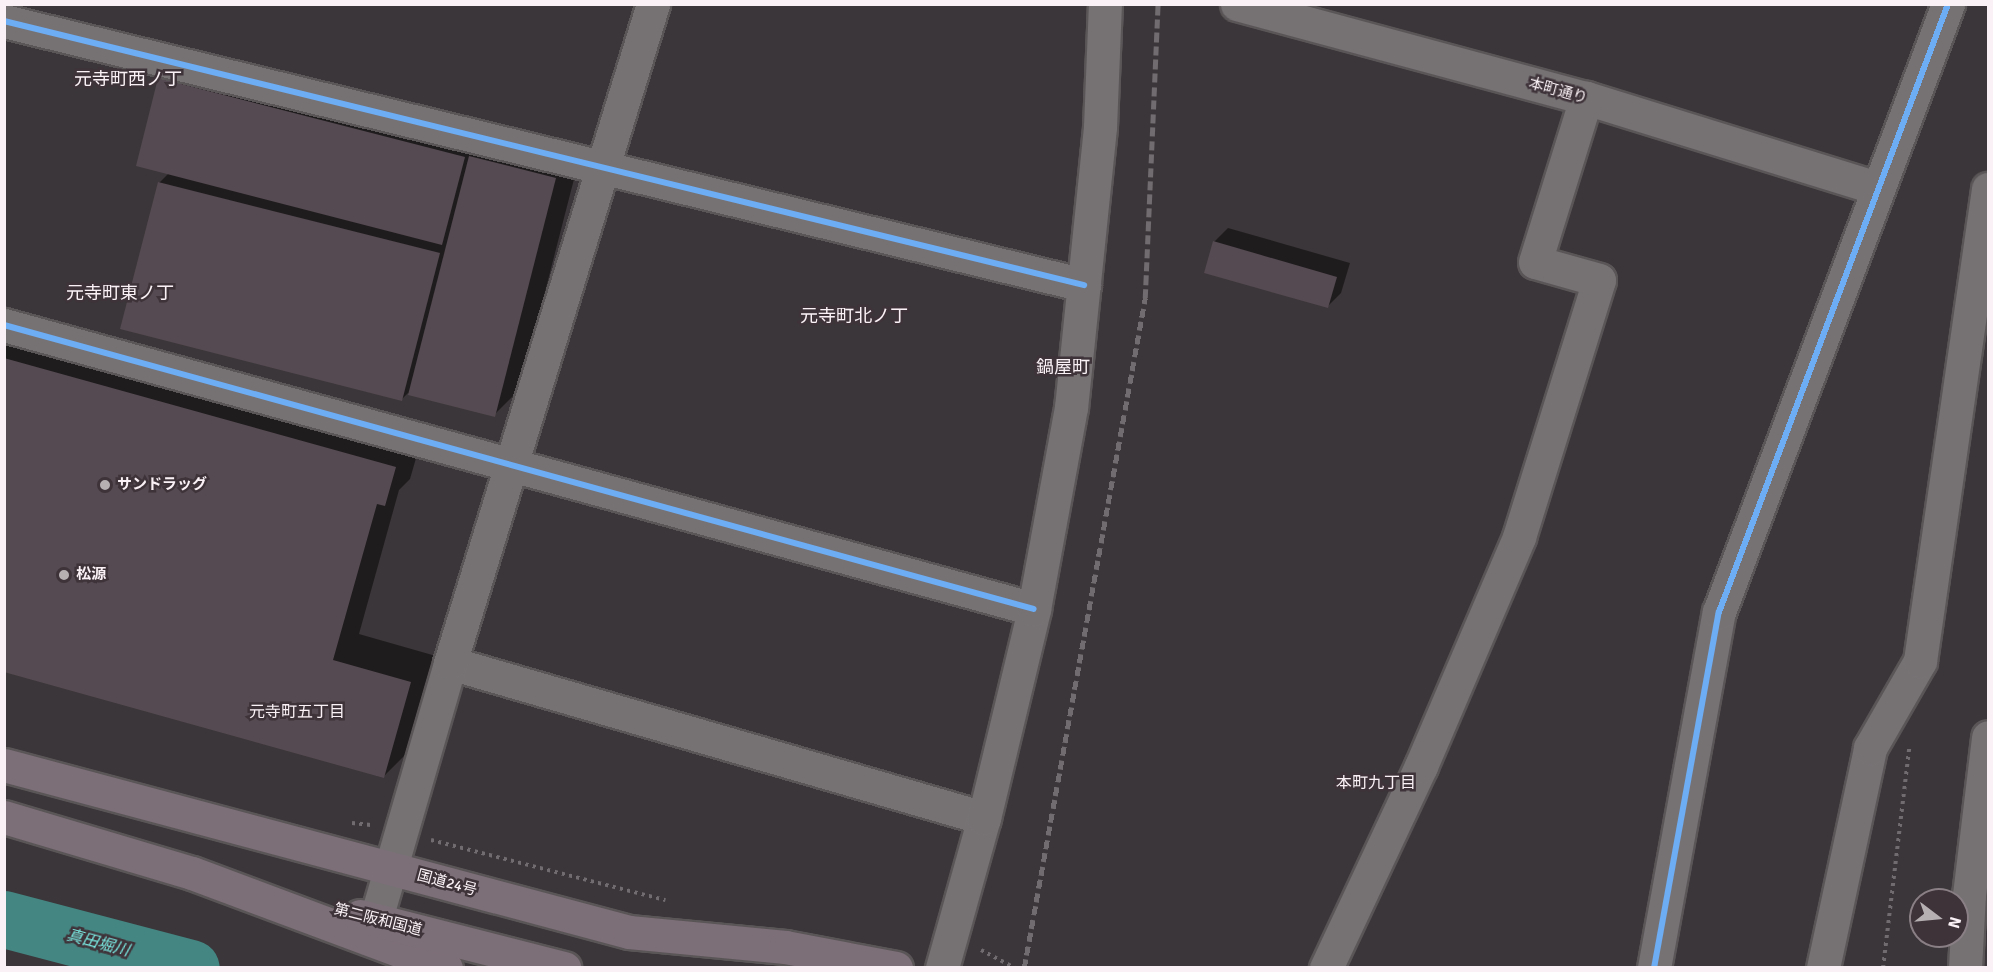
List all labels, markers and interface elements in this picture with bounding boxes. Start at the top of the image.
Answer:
district label: 元寺町西ノ丁 [74,68,182,90]
street label: 本町通り [1527,75,1589,107]
district label: 元寺町東ノ丁 [66,282,174,304]
district label: 元寺町北ノ丁 [800,305,908,327]
district label: 鍋屋町 [1036,356,1090,378]
place label: サンドラッグ [117,476,207,494]
marker: サンドラッグ [98,478,112,492]
place label: 松源 [76,566,106,584]
marker: 松源 [57,568,71,582]
district label: 元寺町五丁目 [249,702,345,722]
district label: 本町九丁目 [1336,773,1416,793]
street label: 国道24号 [415,866,479,900]
north arrow [1909,888,1969,948]
street label: 第二阪和国道 [332,900,424,940]
text: N [1943,914,1966,931]
water label: 真田堀川 [65,925,131,961]

